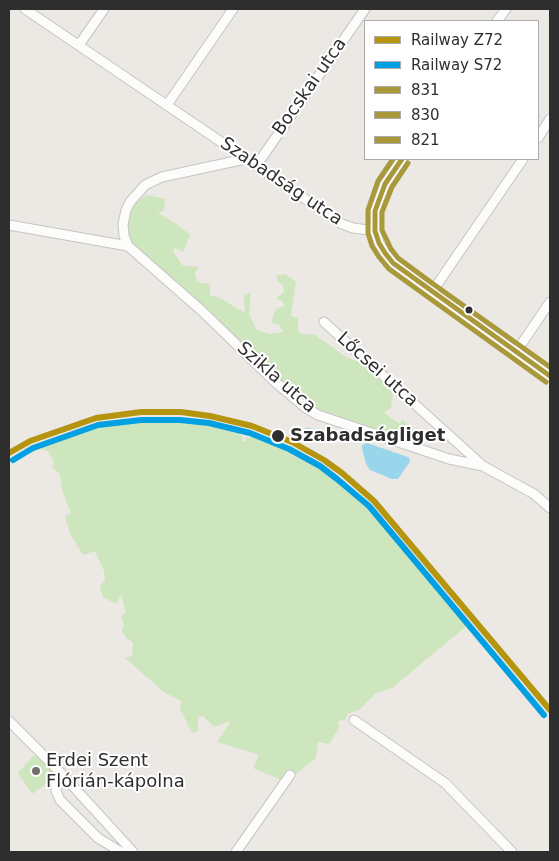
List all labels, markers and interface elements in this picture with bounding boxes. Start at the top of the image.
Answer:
legend [364,20,539,160]
text: Railway Z72 [411,31,503,49]
street label: Bocskai utca [268,34,352,140]
text: Railway S72 [411,56,502,74]
text: 831 [411,81,440,99]
text: 830 [411,106,440,124]
text: 821 [411,131,440,149]
street label: Szabadság utca [216,133,346,231]
unlabelled marker [464,305,474,315]
street label: Lőcsei utca [332,328,422,412]
street label: Szikla utca [232,338,320,418]
place label: Szabadságliget [290,425,445,447]
marker: Szabadságliget [270,428,286,444]
place label: Erdei Szent Flórián-kápolna [46,750,185,792]
marker: Erdei Szent Flórián-kápolna [30,765,42,777]

